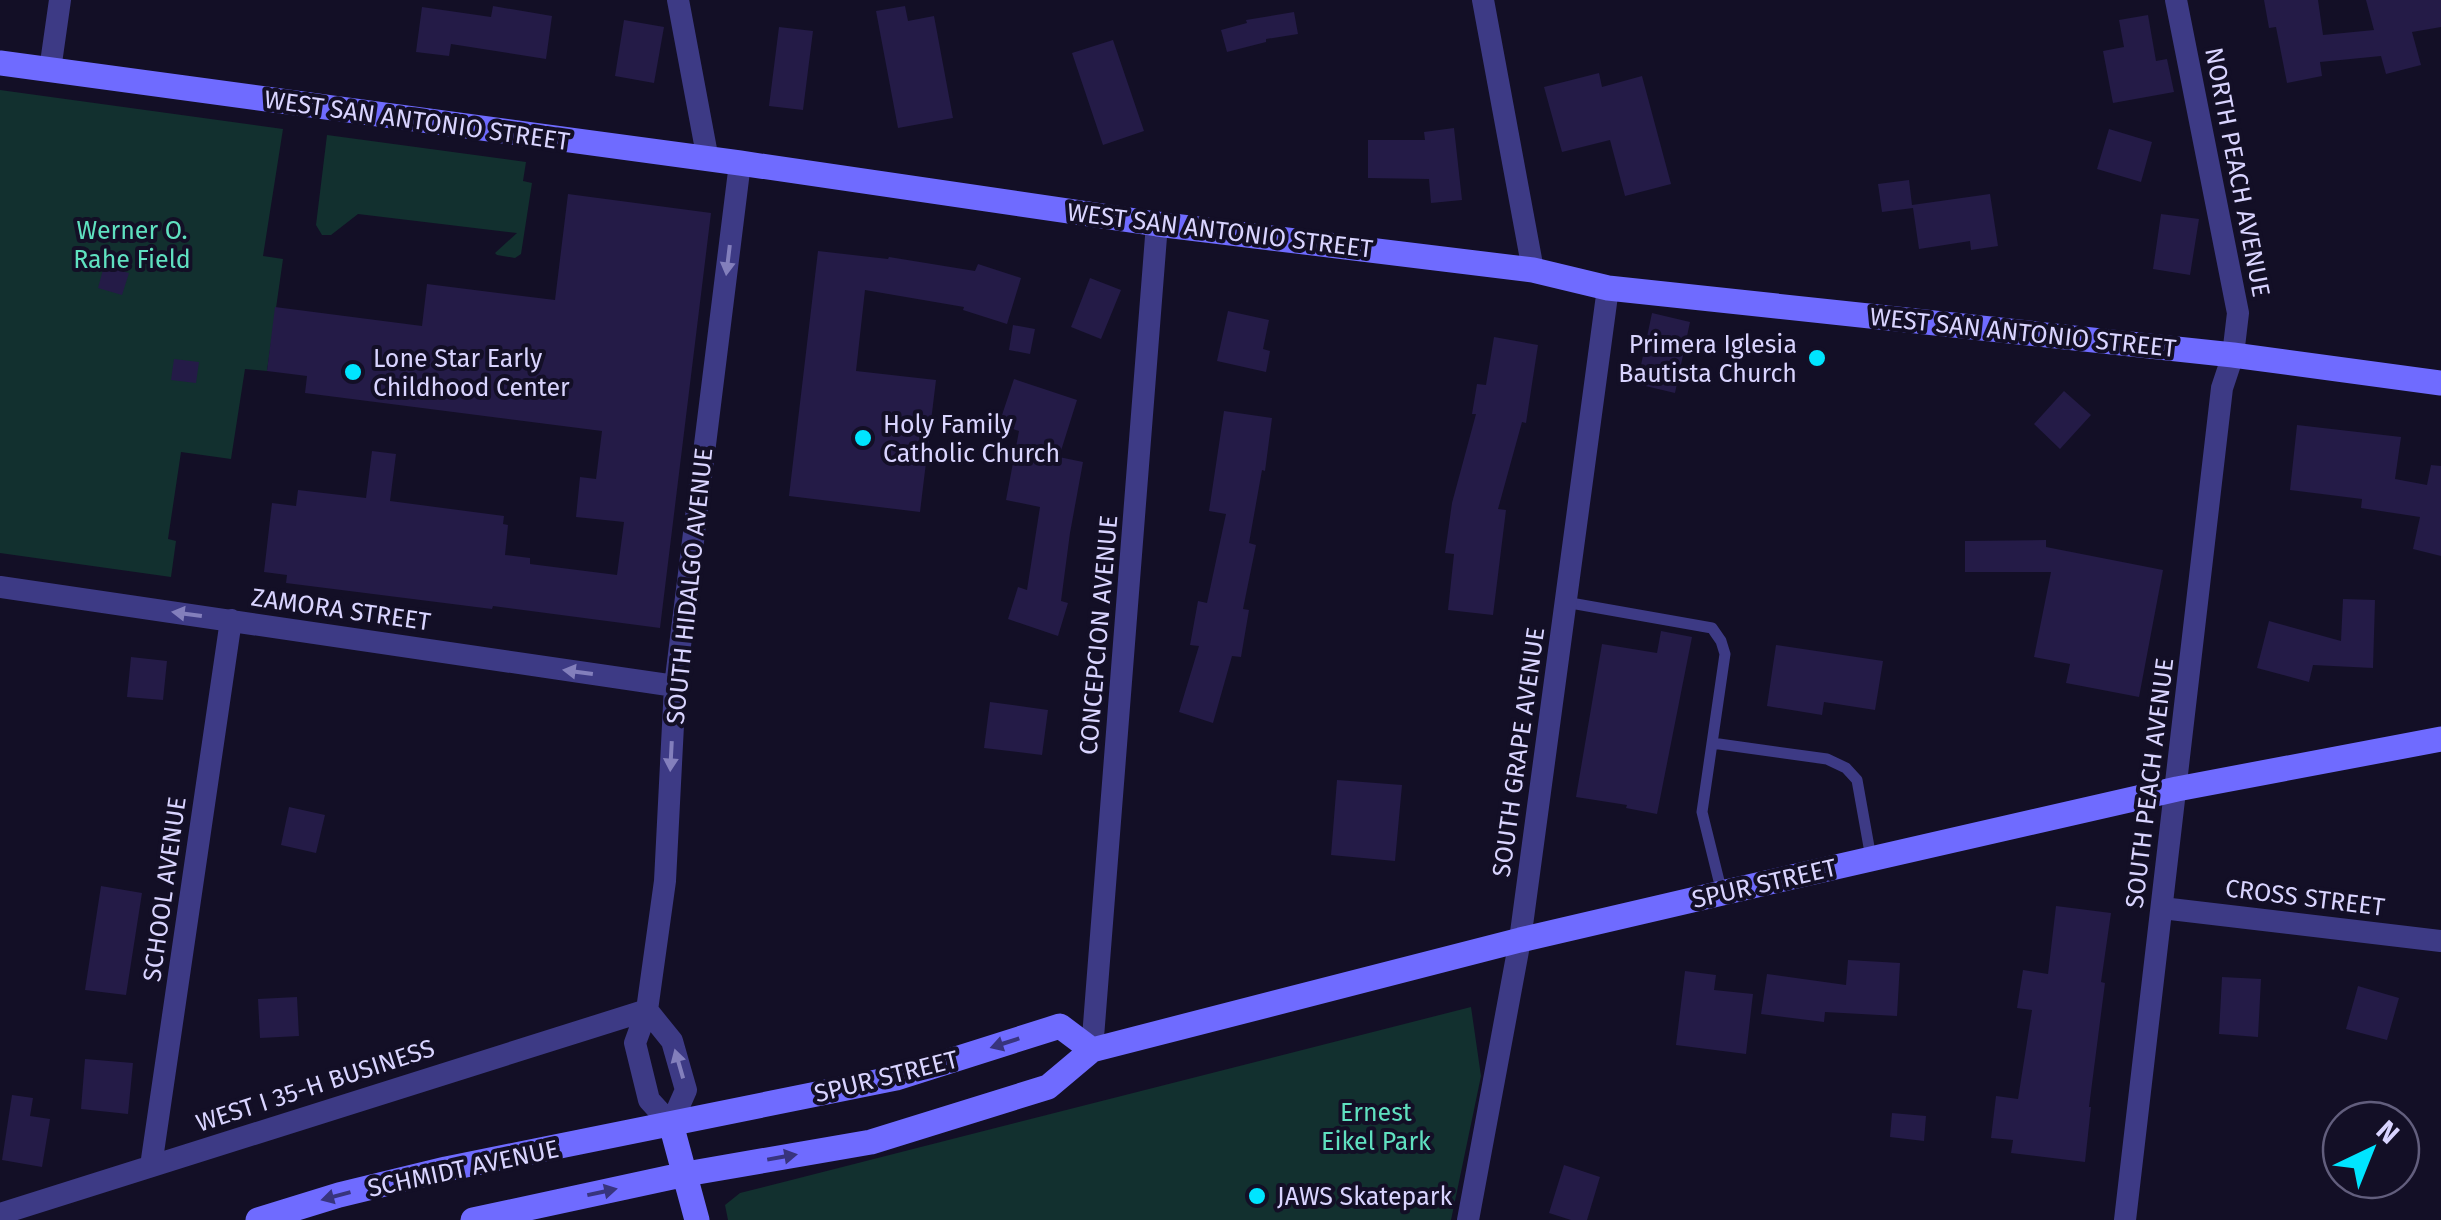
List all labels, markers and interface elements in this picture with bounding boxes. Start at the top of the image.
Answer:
street label: NORTH PEACH AVENUE [2198,45,2276,299]
street label: WEST SAN ANTONIO STREET [262,85,571,157]
street label: WEST SAN ANTONIO STREET [1065,197,1375,265]
park label: Werner O. Rahe Field [73,216,191,275]
one-way arrow [720,244,736,276]
street label: WEST SAN ANTONIO STREET [1868,302,2178,364]
place label: Primera Iglesia Bautista Church [1618,330,1797,389]
place label: Lone Star Early Childhood Center [373,344,570,403]
marker: Primera Iglesia Bautista Church [1806,347,1828,369]
marker: Lone Star Early Childhood Center [342,361,364,383]
place label: Holy Family Catholic Church [883,410,1060,469]
marker: Holy Family Catholic Church [852,427,874,449]
street label: SOUTH HIDALGO AVENUE [661,446,719,726]
street label: CONCEPCION AVENUE [1074,514,1124,756]
street label: ZAMORA STREET [249,583,433,637]
one-way arrow [171,605,203,621]
street label: SOUTH GRAPE AVENUE [1487,625,1551,879]
street label: SOUTH PEACH AVENUE [2120,656,2180,910]
one-way arrow [562,663,593,679]
one-way arrow [663,741,679,773]
street label: SCHOOL AVENUE [137,795,193,984]
street label: SPUR STREET [1689,853,1839,915]
street label: CROSS STREET [2223,873,2386,923]
street label: WEST I 35-H BUSINESS [192,1033,438,1139]
one-way arrow [990,1037,1020,1052]
street label: SPUR STREET [811,1045,961,1109]
one-way arrow [670,1048,686,1079]
park label: Ernest Eikel Park [1321,1098,1431,1157]
north arrow [2321,1100,2421,1200]
text: N [2370,1114,2406,1150]
street label: SCHMIDT AVENUE [365,1134,561,1204]
one-way arrow [767,1149,798,1164]
place label: JAWS Skatepark [1277,1182,1452,1212]
one-way arrow [587,1184,618,1199]
marker: JAWS Skatepark [1246,1185,1268,1207]
one-way arrow [320,1188,351,1204]

